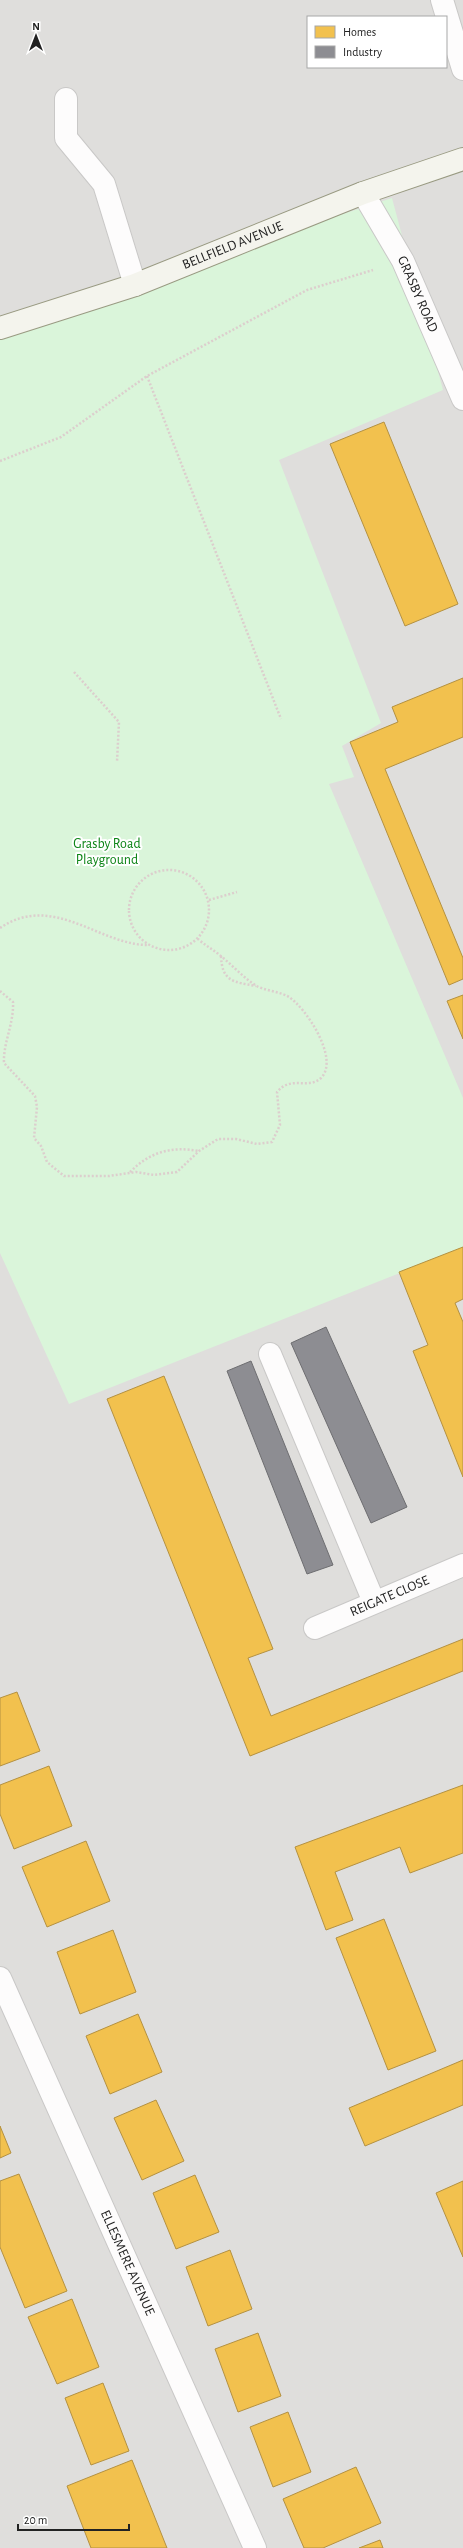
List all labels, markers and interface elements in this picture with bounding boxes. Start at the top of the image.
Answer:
north arrow [16,16,56,56]
legend [307,16,447,68]
text: N [32,21,40,32]
text: Homes [343,26,376,38]
text: Industry [343,46,382,59]
street label: BELLFIELD AVENUE [180,219,285,272]
street label: GRASBY ROAD [395,253,440,334]
park label: Grasby Road Playground [73,837,141,867]
street label: REIGATE CLOSE [348,1573,431,1619]
street label: ELLESMERE AVENUE [98,2208,157,2318]
scale bar [18,2506,129,2532]
text: 20 m [24,2514,47,2526]

